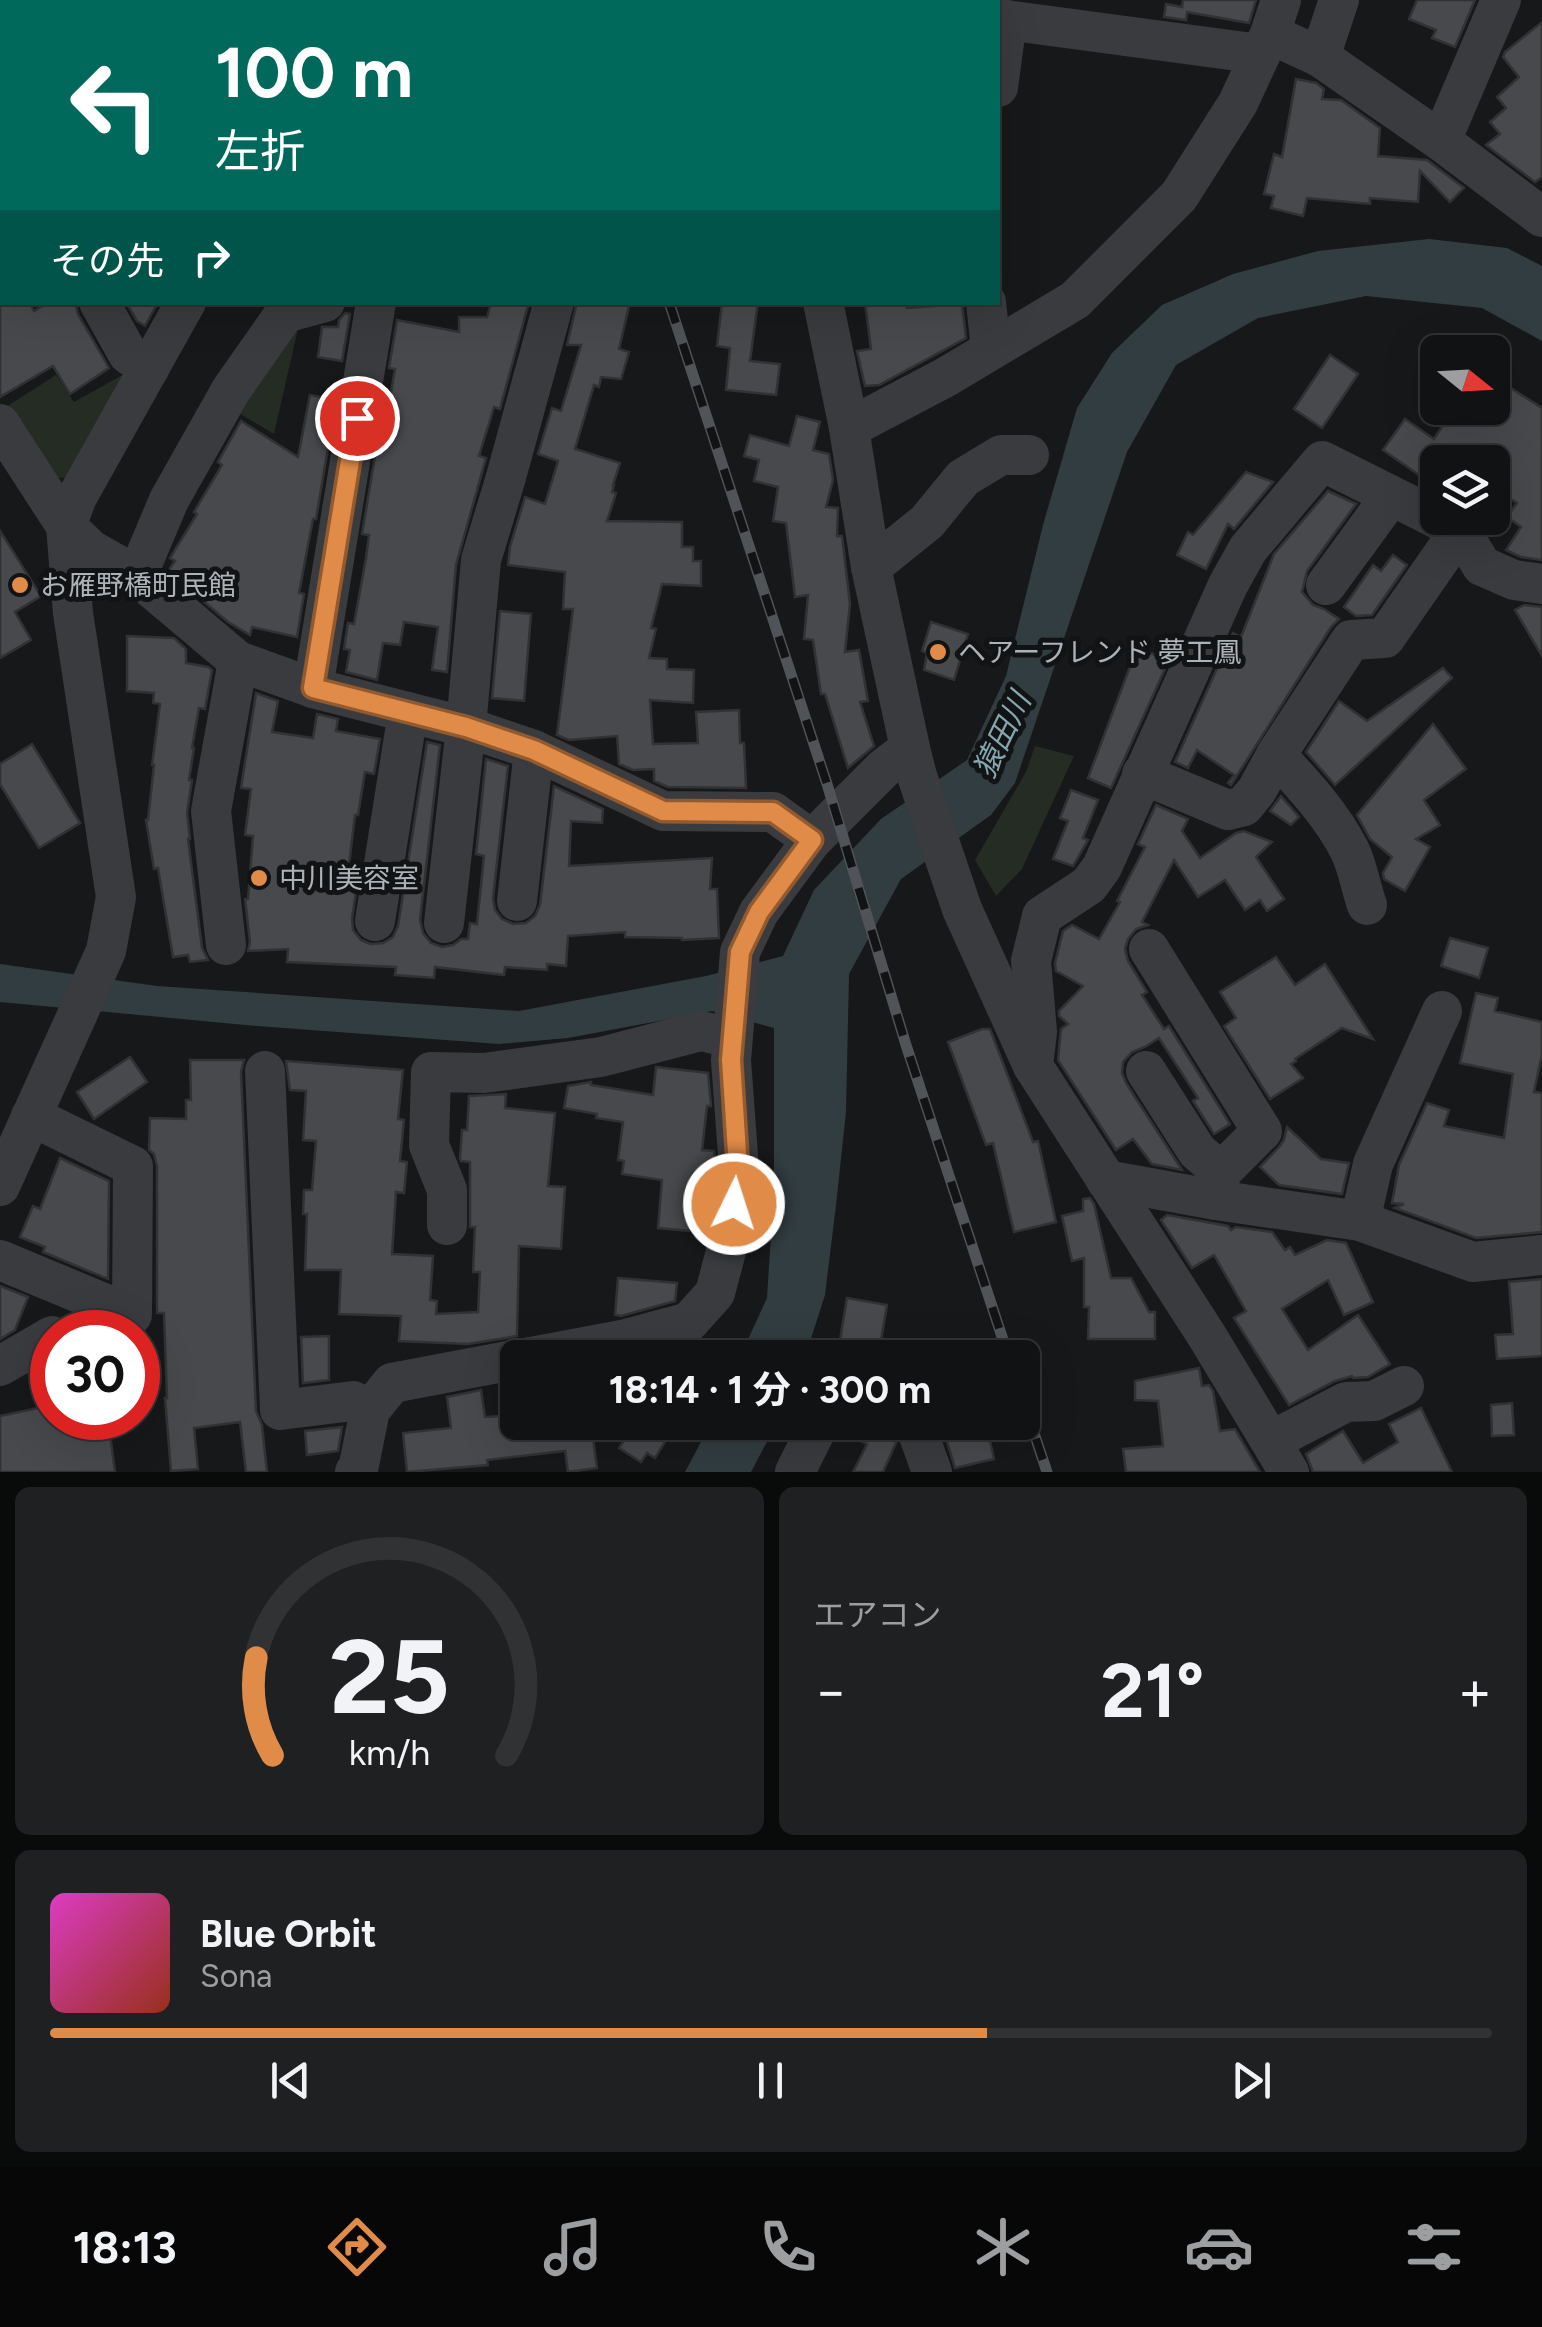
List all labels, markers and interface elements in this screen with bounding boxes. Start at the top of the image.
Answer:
text: 100 m [215,30,413,115]
icon: left [50,40,180,170]
text: 左折 [215,124,305,178]
icon: right [184,230,239,285]
text: その先 [50,238,164,284]
north arrow [1420,335,1510,425]
map controls [1420,335,1510,535]
pin [315,376,400,461]
icon: arrive [330,391,385,446]
button: layers [1420,445,1510,535]
place label: お雁野橋町民館 [40,568,236,602]
marker: お雁野橋町民館 [9,574,31,596]
place label: ヘアーフレンド 夢工鳳 [958,635,1242,669]
marker: ヘアーフレンド 夢工鳳 [927,641,949,663]
water label: 猿田川 [966,684,1040,784]
place label: 中川美容室 [279,861,419,895]
marker: 中川美容室 [248,867,270,889]
position arrow [682,1152,786,1256]
speed limit sign: 30 [30,1310,160,1440]
text: 18:14 · 1 分 · 300 m [609,1367,931,1413]
text: エアコン [814,1596,942,1634]
text: 25 [329,1614,450,1739]
text: 21° [1101,1646,1204,1736]
text: − [814,1658,848,1724]
text: + [1458,1658,1492,1724]
text: km/h [348,1731,430,1774]
text: Blue Orbit [200,1911,376,1957]
text: Sona [200,1957,272,1995]
icon: previous [263,2053,318,2108]
icon: pause [743,2053,798,2108]
icon: next [1224,2053,1279,2108]
icon: directions [322,2212,392,2282]
icon: music [538,2212,608,2282]
icon: phone [753,2212,823,2282]
icon: climate [968,2212,1038,2282]
icon: car [1184,2212,1254,2282]
icon: filters [1399,2212,1469,2282]
text: 18:13 [73,2220,177,2274]

